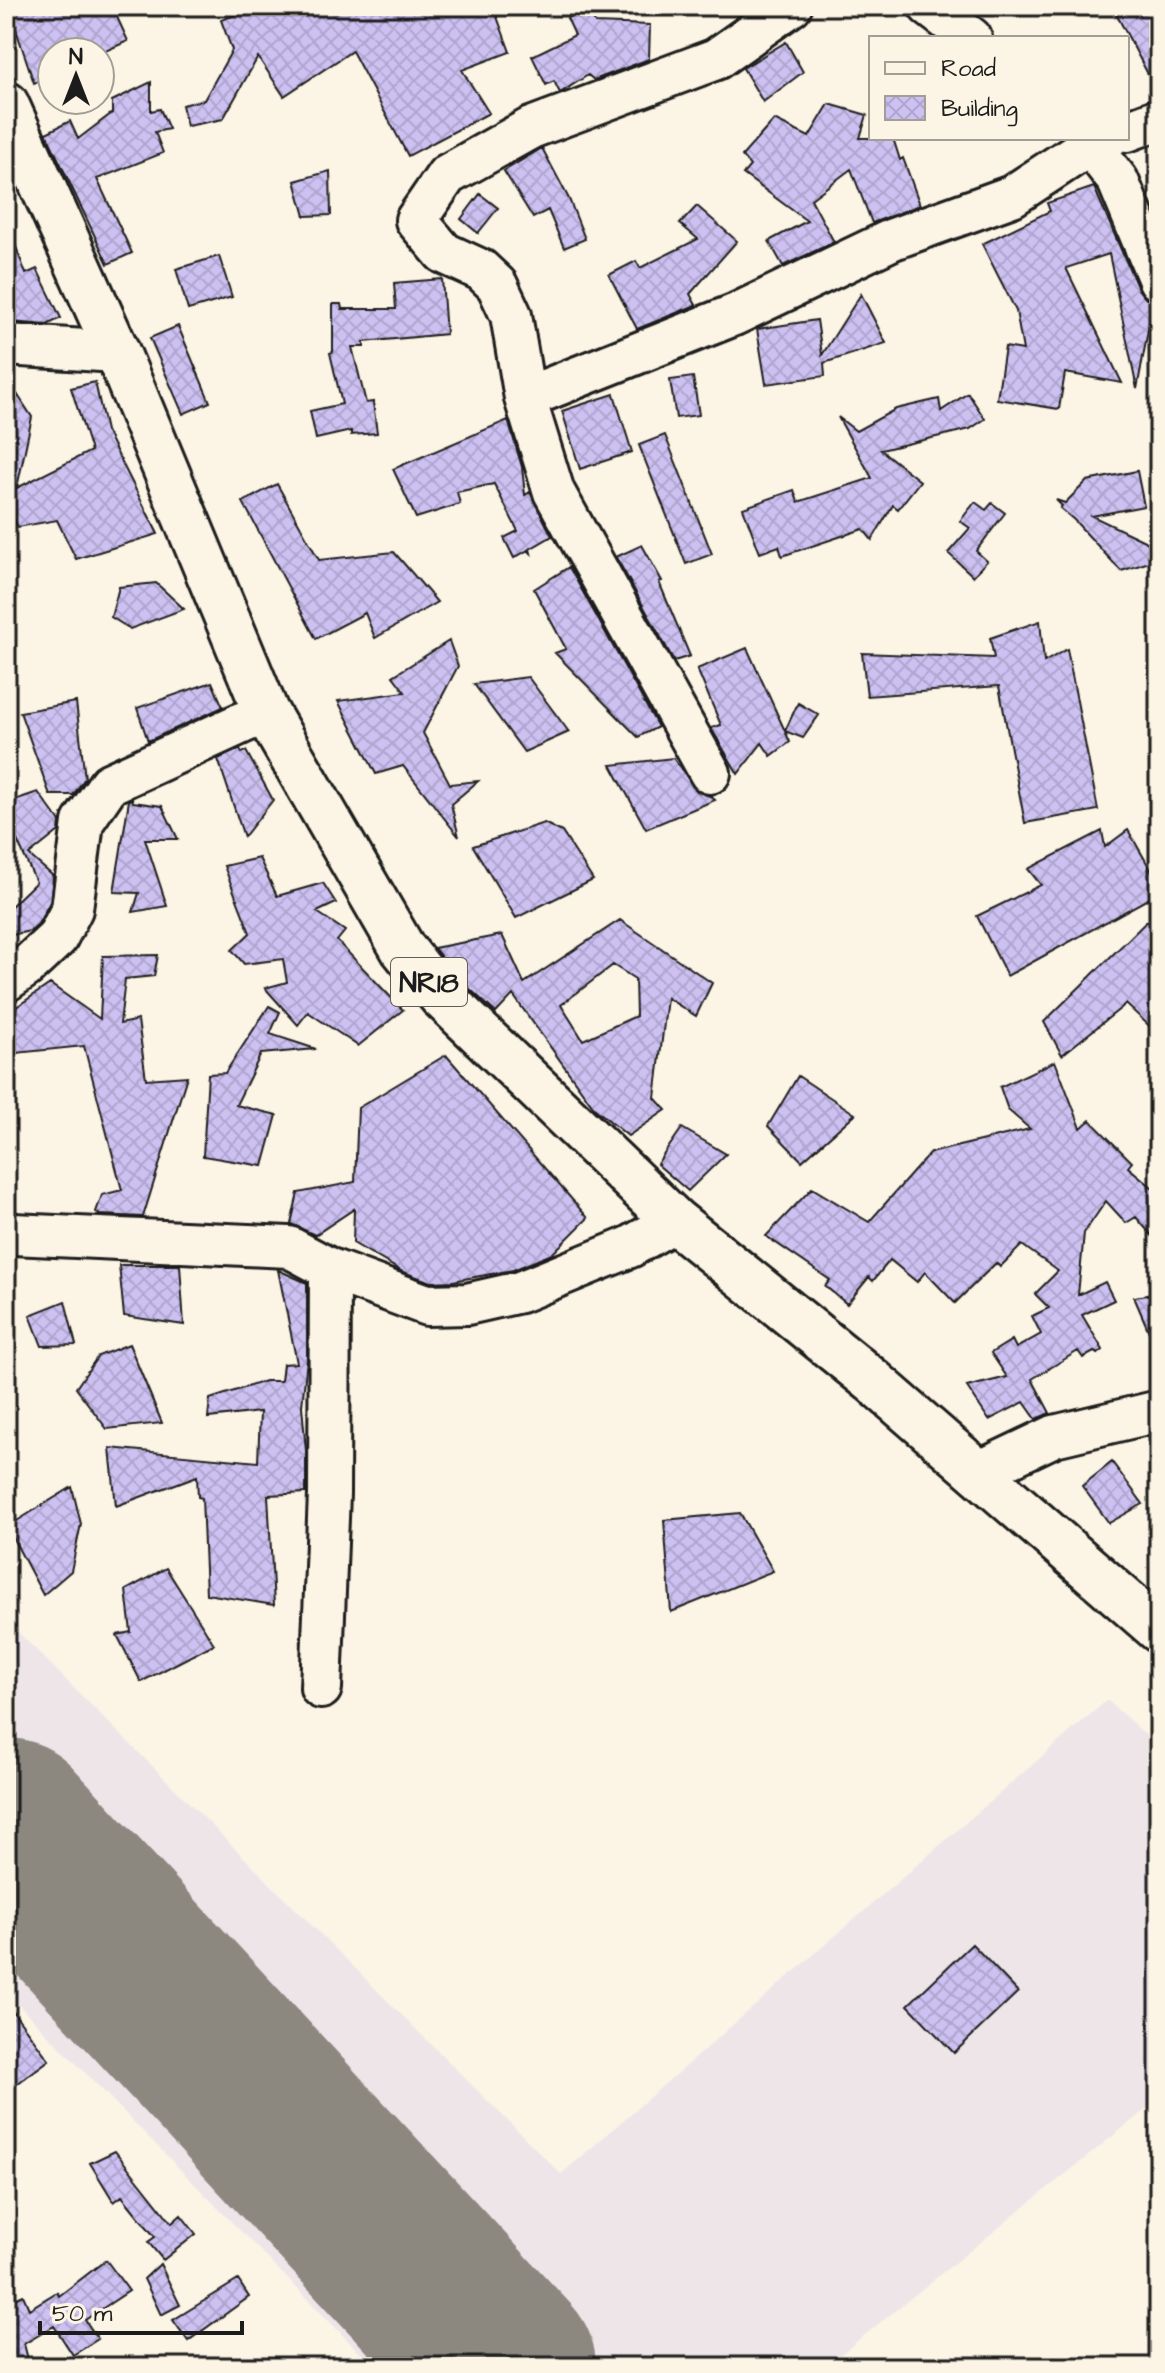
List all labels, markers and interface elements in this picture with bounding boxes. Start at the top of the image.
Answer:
north arrow [36,36,116,116]
legend [869,36,1129,140]
text: N [69,42,83,73]
text: Road [941,52,996,86]
text: Building [941,92,1018,127]
road number: NR18 [391,958,467,1006]
scale bar [40,2285,242,2335]
text: 50 m [52,2297,113,2331]

